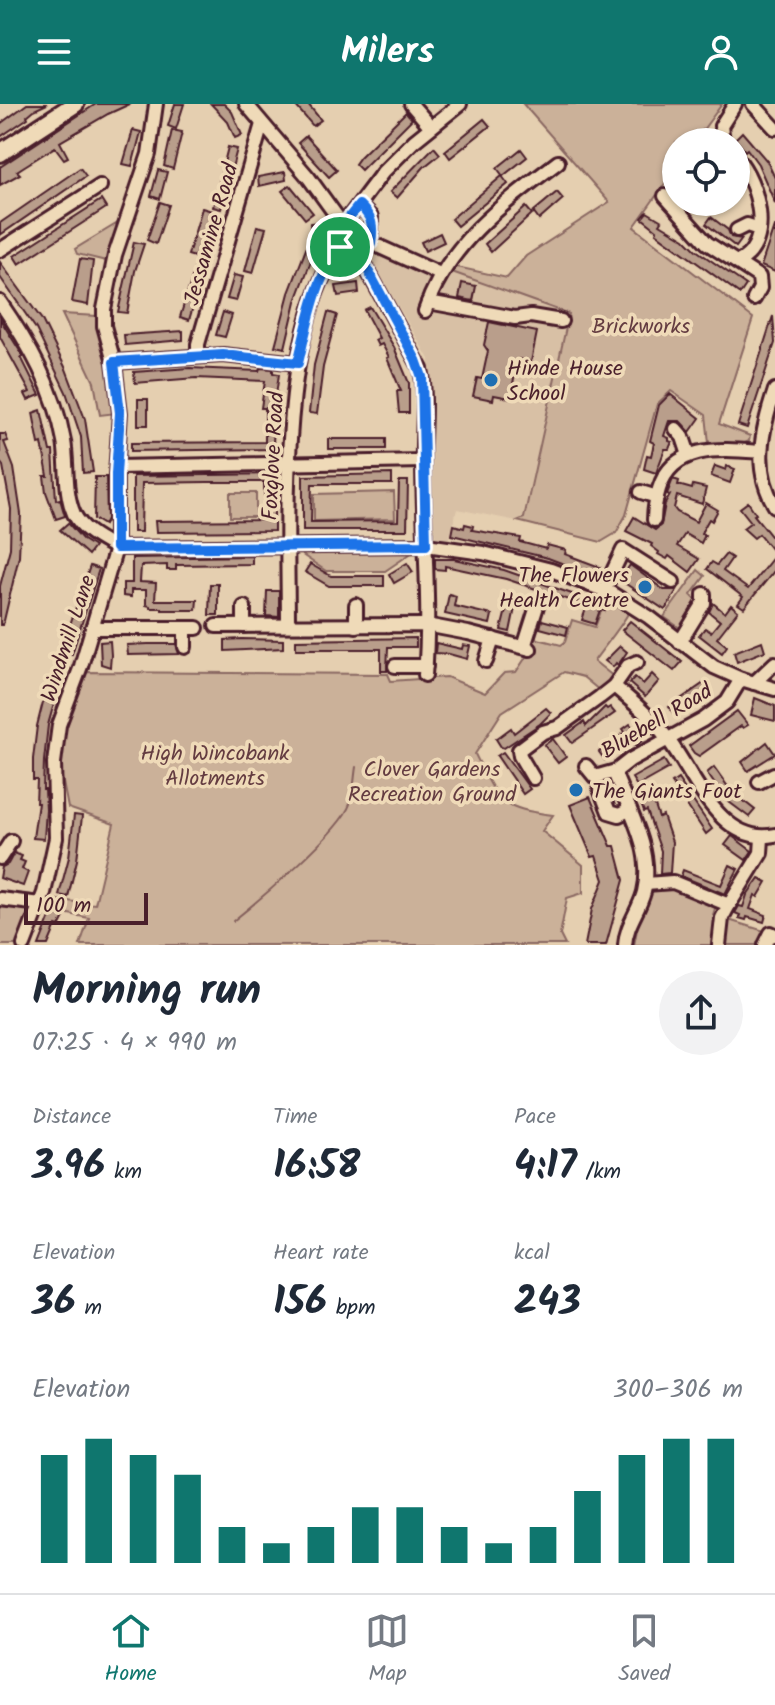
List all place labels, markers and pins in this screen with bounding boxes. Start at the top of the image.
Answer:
pin [306,213,374,281]
place label: Hinde House School [507,352,623,412]
marker: Hinde House School [482,371,500,389]
place label: The Flowers Health Centre [499,559,630,619]
marker: The Flowers Health Centre [636,578,654,596]
place label: The Giants Foot [592,775,742,810]
marker: The Giants Foot [567,781,585,799]

